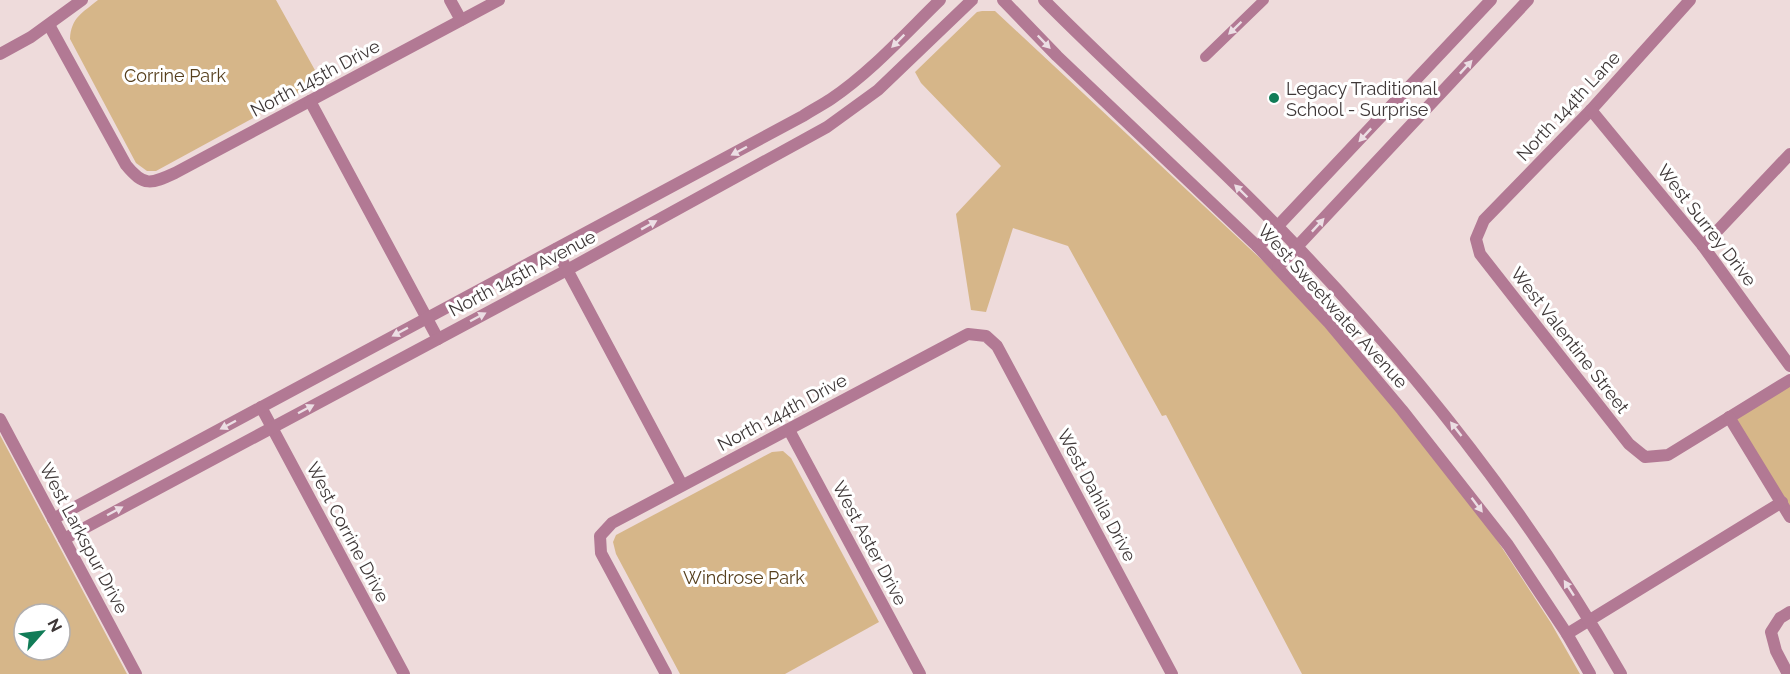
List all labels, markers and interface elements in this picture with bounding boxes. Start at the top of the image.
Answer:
one-way arrow [1228,21,1242,35]
one-way arrow [891,34,906,48]
one-way arrow [1037,34,1050,49]
street label: North 145th Drive [247,35,384,121]
street label: North 144th Lane [1512,47,1624,165]
one-way arrow [1459,60,1472,75]
park label: Corrine Park [124,65,226,86]
place label: Legacy Traditional School - Surprise [1286,78,1437,120]
marker: Legacy Traditional School - Surprise [1267,91,1281,105]
one-way arrow [1359,127,1372,142]
one-way arrow [730,146,747,156]
street label: West Surrey Drive [1653,160,1761,290]
one-way arrow [1234,184,1249,198]
one-way arrow [1311,218,1325,232]
one-way arrow [641,220,658,230]
street label: West Sweetwater Avenue [1254,220,1412,393]
street label: North 145th Avenue [445,225,599,321]
street label: West Valentine Street [1507,263,1633,417]
one-way arrow [469,312,486,322]
one-way arrow [391,327,408,337]
street label: North 144th Drive [714,369,851,455]
one-way arrow [297,404,314,414]
one-way arrow [220,420,237,430]
one-way arrow [1450,421,1463,437]
street label: West Dahila Drive [1053,425,1141,565]
street label: West Corrine Drive [302,458,394,606]
street label: West Larkspur Drive [35,459,133,617]
street label: West Aster Drive [828,477,912,609]
one-way arrow [1471,497,1483,512]
one-way arrow [107,506,124,516]
park label: Windrose Park [683,567,805,588]
one-way arrow [1564,580,1575,596]
north arrow [12,602,72,662]
text: N [44,615,66,635]

